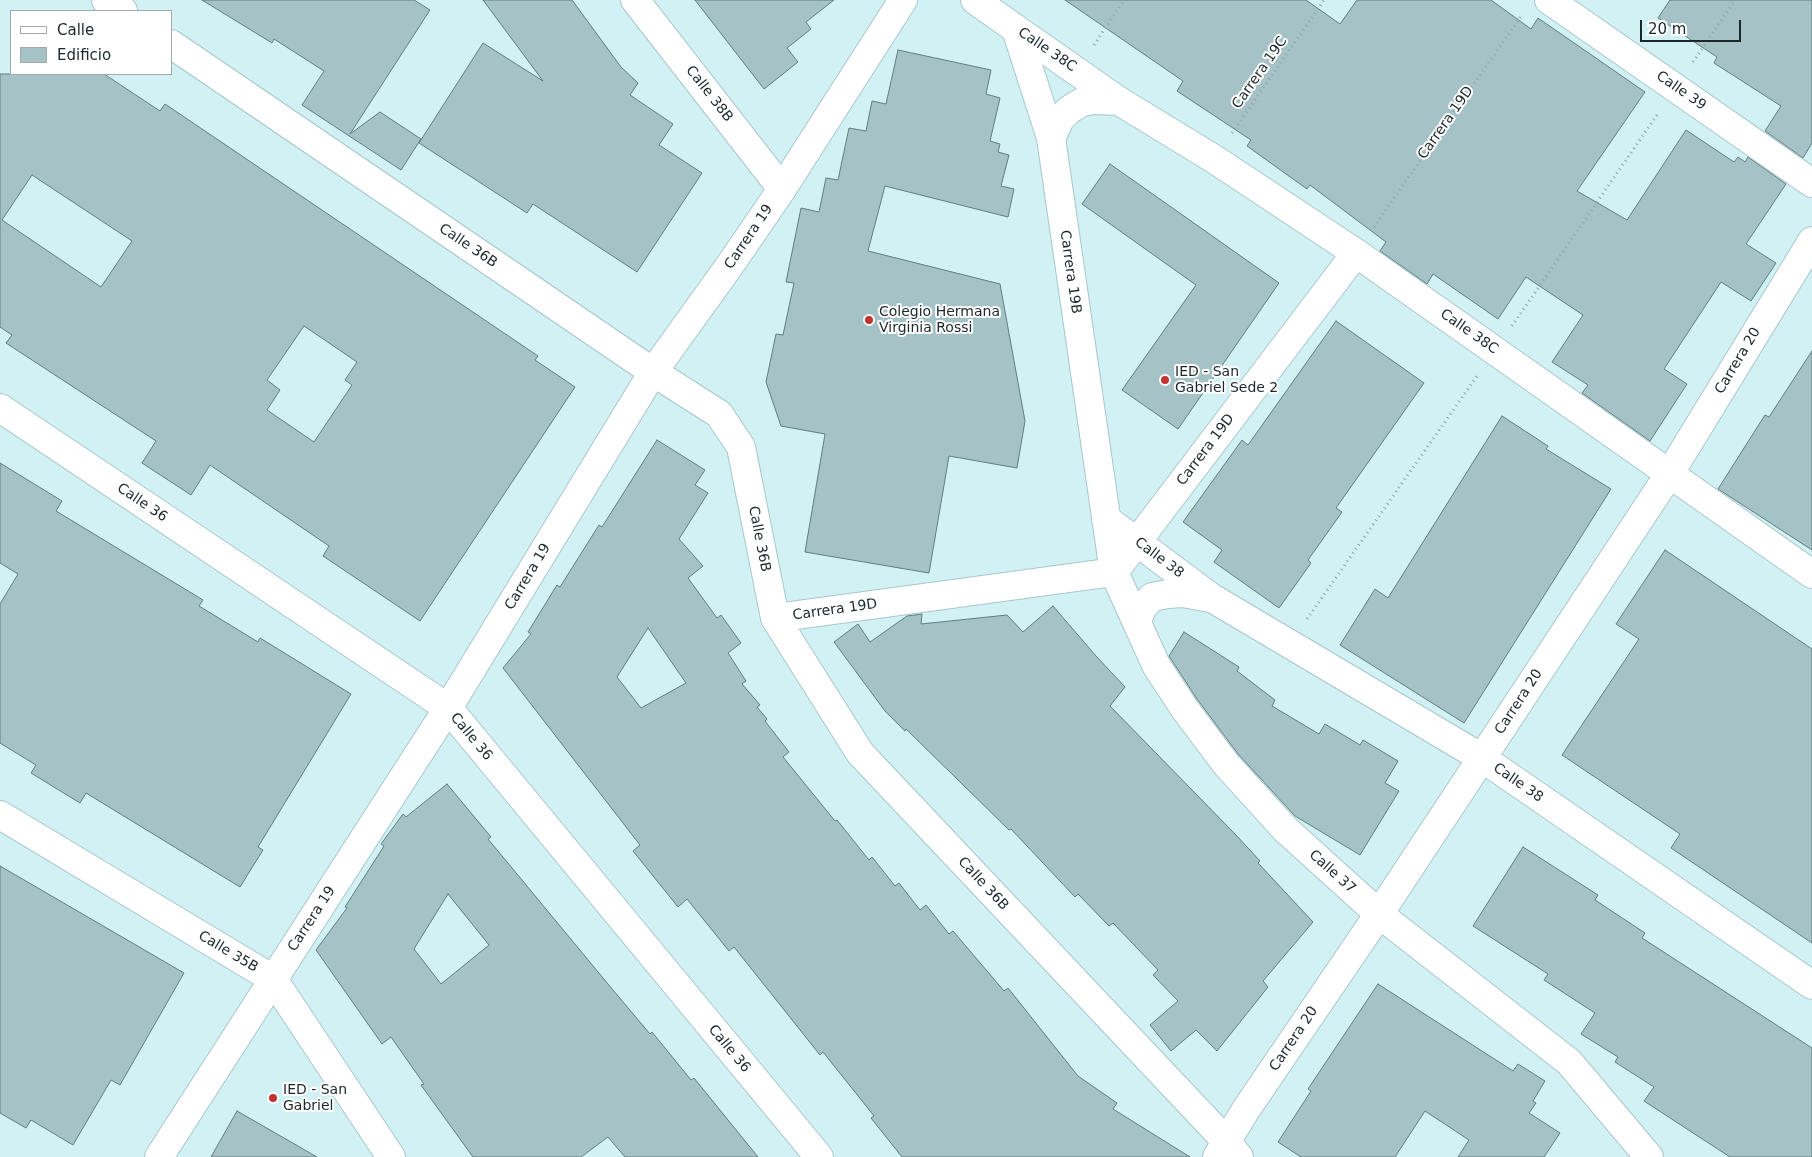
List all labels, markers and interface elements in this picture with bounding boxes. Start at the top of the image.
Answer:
legend [10,10,172,75]
scale bar [1642,10,1743,42]
text: 20 m [1648,20,1686,38]
text: Calle [57,21,94,39]
street label: Calle 38C [1015,24,1079,76]
street label: Carrera 19C [1229,34,1291,112]
text: Edificio [57,46,111,64]
street label: Calle 38B [682,63,736,125]
street label: Calle 39 [1653,68,1709,114]
street label: Carrera 19D [1415,83,1477,163]
street label: Carrera 19 [721,201,777,273]
street label: Calle 36B [436,220,500,272]
street label: Carrera 19B [1056,229,1084,315]
place label: Colegio Hermana Virginia Rossi [879,304,1000,336]
street label: Calle 38C [1437,306,1501,358]
marker: Colegio Hermana Virginia Rossi [863,314,875,326]
street label: Carrera 20 [1712,325,1764,397]
place label: IED - San Gabriel Sede 2 [1175,364,1278,397]
marker: IED - San Gabriel Sede 2 [1159,374,1171,386]
street label: Carrera 19D [1174,411,1238,489]
street label: Calle 36 [114,480,170,526]
street label: Calle 36B [744,505,774,573]
street label: Calle 38 [1131,534,1187,582]
street label: Carrera 19 [502,541,554,613]
street label: Carrera 19D [792,596,878,624]
street label: Carrera 20 [1492,666,1546,738]
street label: Calle 36 [446,710,496,764]
street label: Calle 38 [1490,760,1546,806]
street label: Calle 37 [1305,847,1359,897]
street label: Calle 36B [954,854,1012,914]
street label: Carrera 19 [285,883,339,955]
street label: Calle 35B [195,928,261,976]
street label: Carrera 20 [1266,1003,1322,1075]
street label: Calle 36 [704,1022,754,1076]
place label: IED - San Gabriel [283,1082,347,1114]
marker: IED - San Gabriel [267,1092,279,1104]

